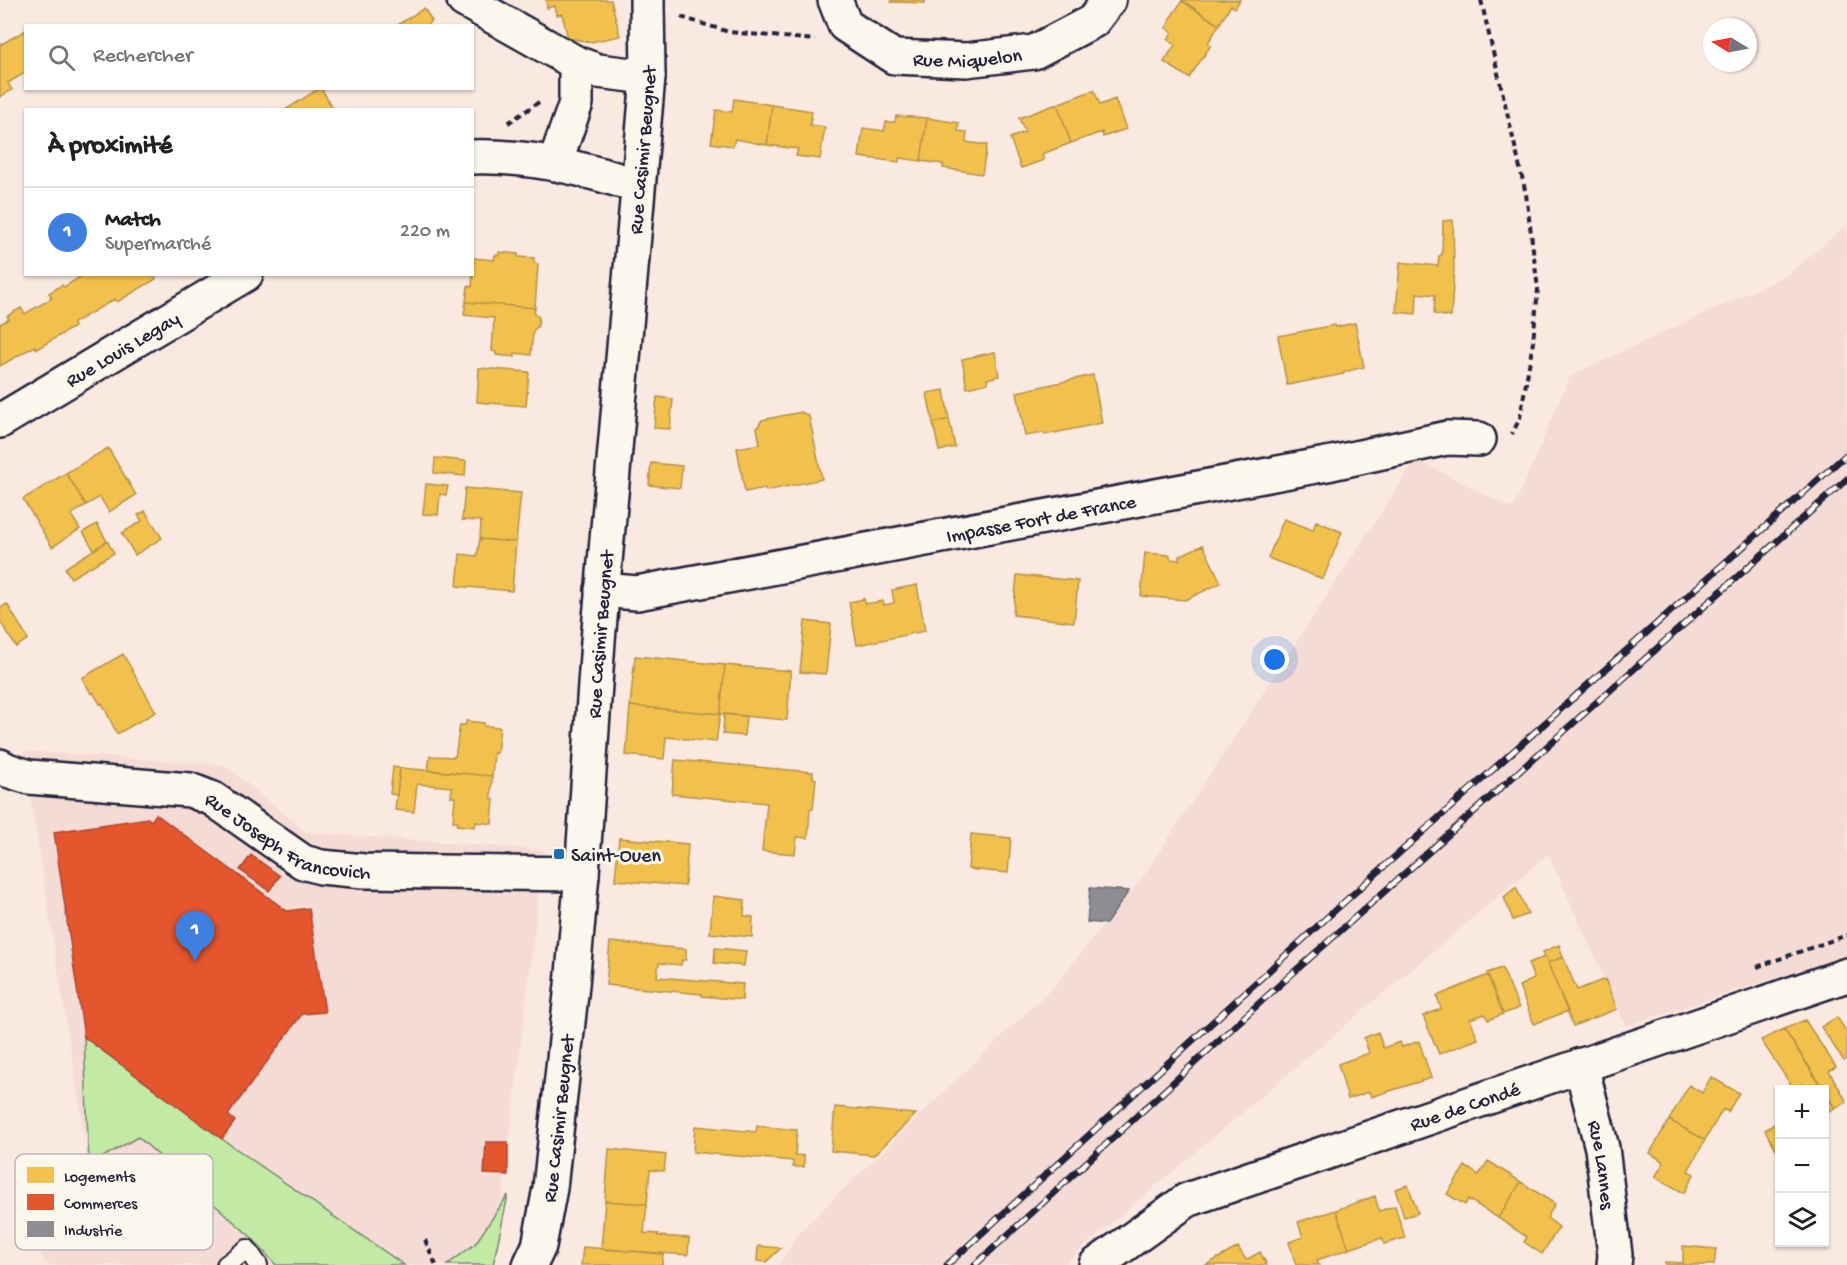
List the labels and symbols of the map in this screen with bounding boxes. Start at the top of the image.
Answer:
north arrow [1703,18,1757,72]
street label: Rue Miquelon [912,45,1024,75]
street label: Rue Casimir Beugnet [626,64,663,235]
street label: Rue Louis Legay [63,308,185,394]
street label: Impasse Fort de France [945,492,1139,550]
street label: Rue Casimir Beugnet [585,548,621,719]
your location [1260,645,1289,674]
street label: Rue Joseph Francovich [201,789,371,886]
place label: Saint-Ouen [571,846,661,869]
marker: Saint-Ouen [552,847,566,861]
pin: 1 [176,912,214,961]
street label: Rue Casimir Beugnet [539,1032,582,1205]
street label: Rue de Condé [1408,1079,1524,1138]
street label: Rue Lannes [1580,1118,1617,1211]
legend [15,1154,213,1250]
text: Logements [64,1169,136,1188]
text: Commerces [64,1196,138,1215]
text: Industrie [64,1223,123,1242]

